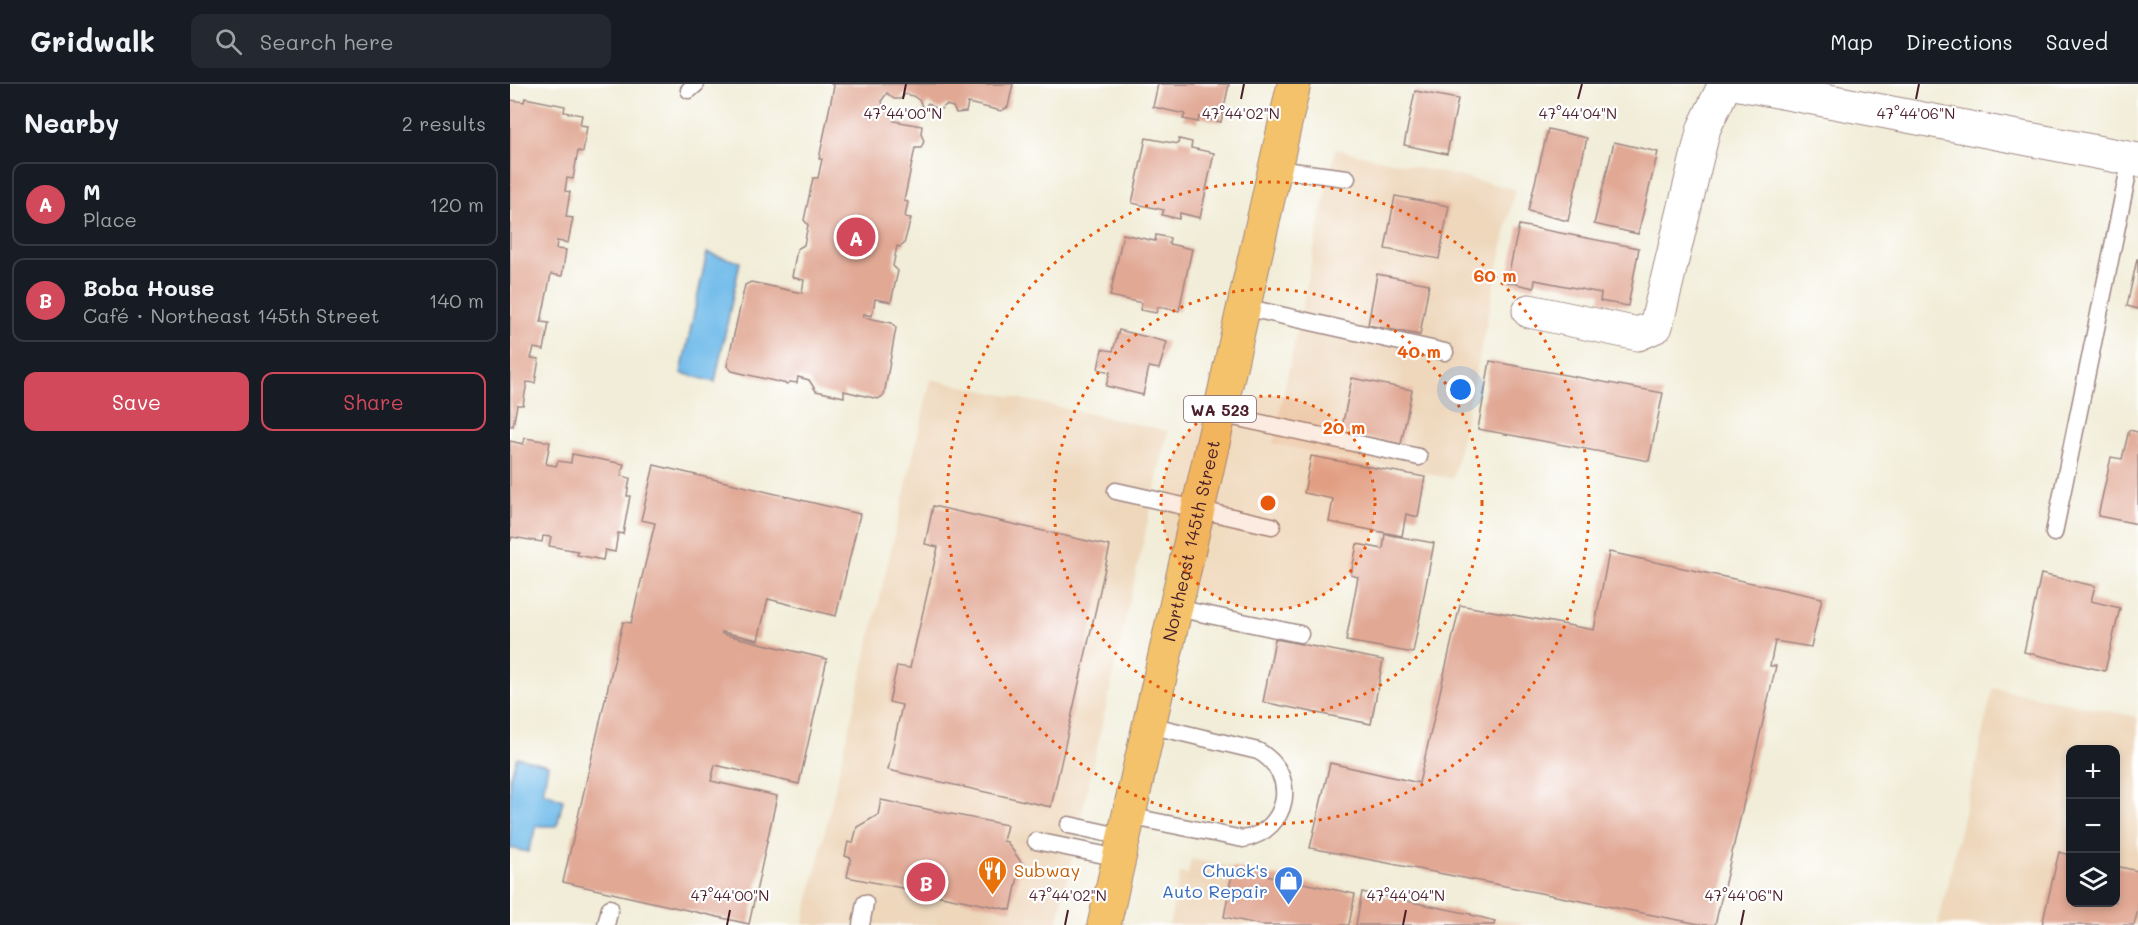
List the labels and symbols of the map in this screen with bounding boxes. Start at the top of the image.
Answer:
text: 47°44'00"N [864,103,942,123]
text: 47°44'02"N [1202,103,1280,123]
text: 47°44'04"N [1539,103,1617,123]
text: 47°44'06"N [1877,103,1955,123]
pin: A [836,214,876,260]
text: 60 m [1473,263,1517,287]
text: 40 m [1397,339,1441,363]
your location [1446,375,1475,404]
road number: WA 523 [1184,396,1256,422]
text: 20 m [1323,415,1365,439]
street label: Northeast 145th Street [1156,437,1225,644]
centre of rings [1258,493,1278,513]
restaurant icon: Subway [977,854,1009,896]
place label: Subway [1014,858,1080,882]
place label: Chuck's Auto Repair [1162,858,1268,903]
pin: B [906,860,946,904]
shop icon: Chuck's Auto Repair [1273,864,1305,906]
text: 47°44'00"N [691,885,769,905]
text: 47°44'02"N [1029,885,1107,905]
text: 47°44'04"N [1367,885,1445,905]
text: 47°44'06"N [1705,885,1783,905]

